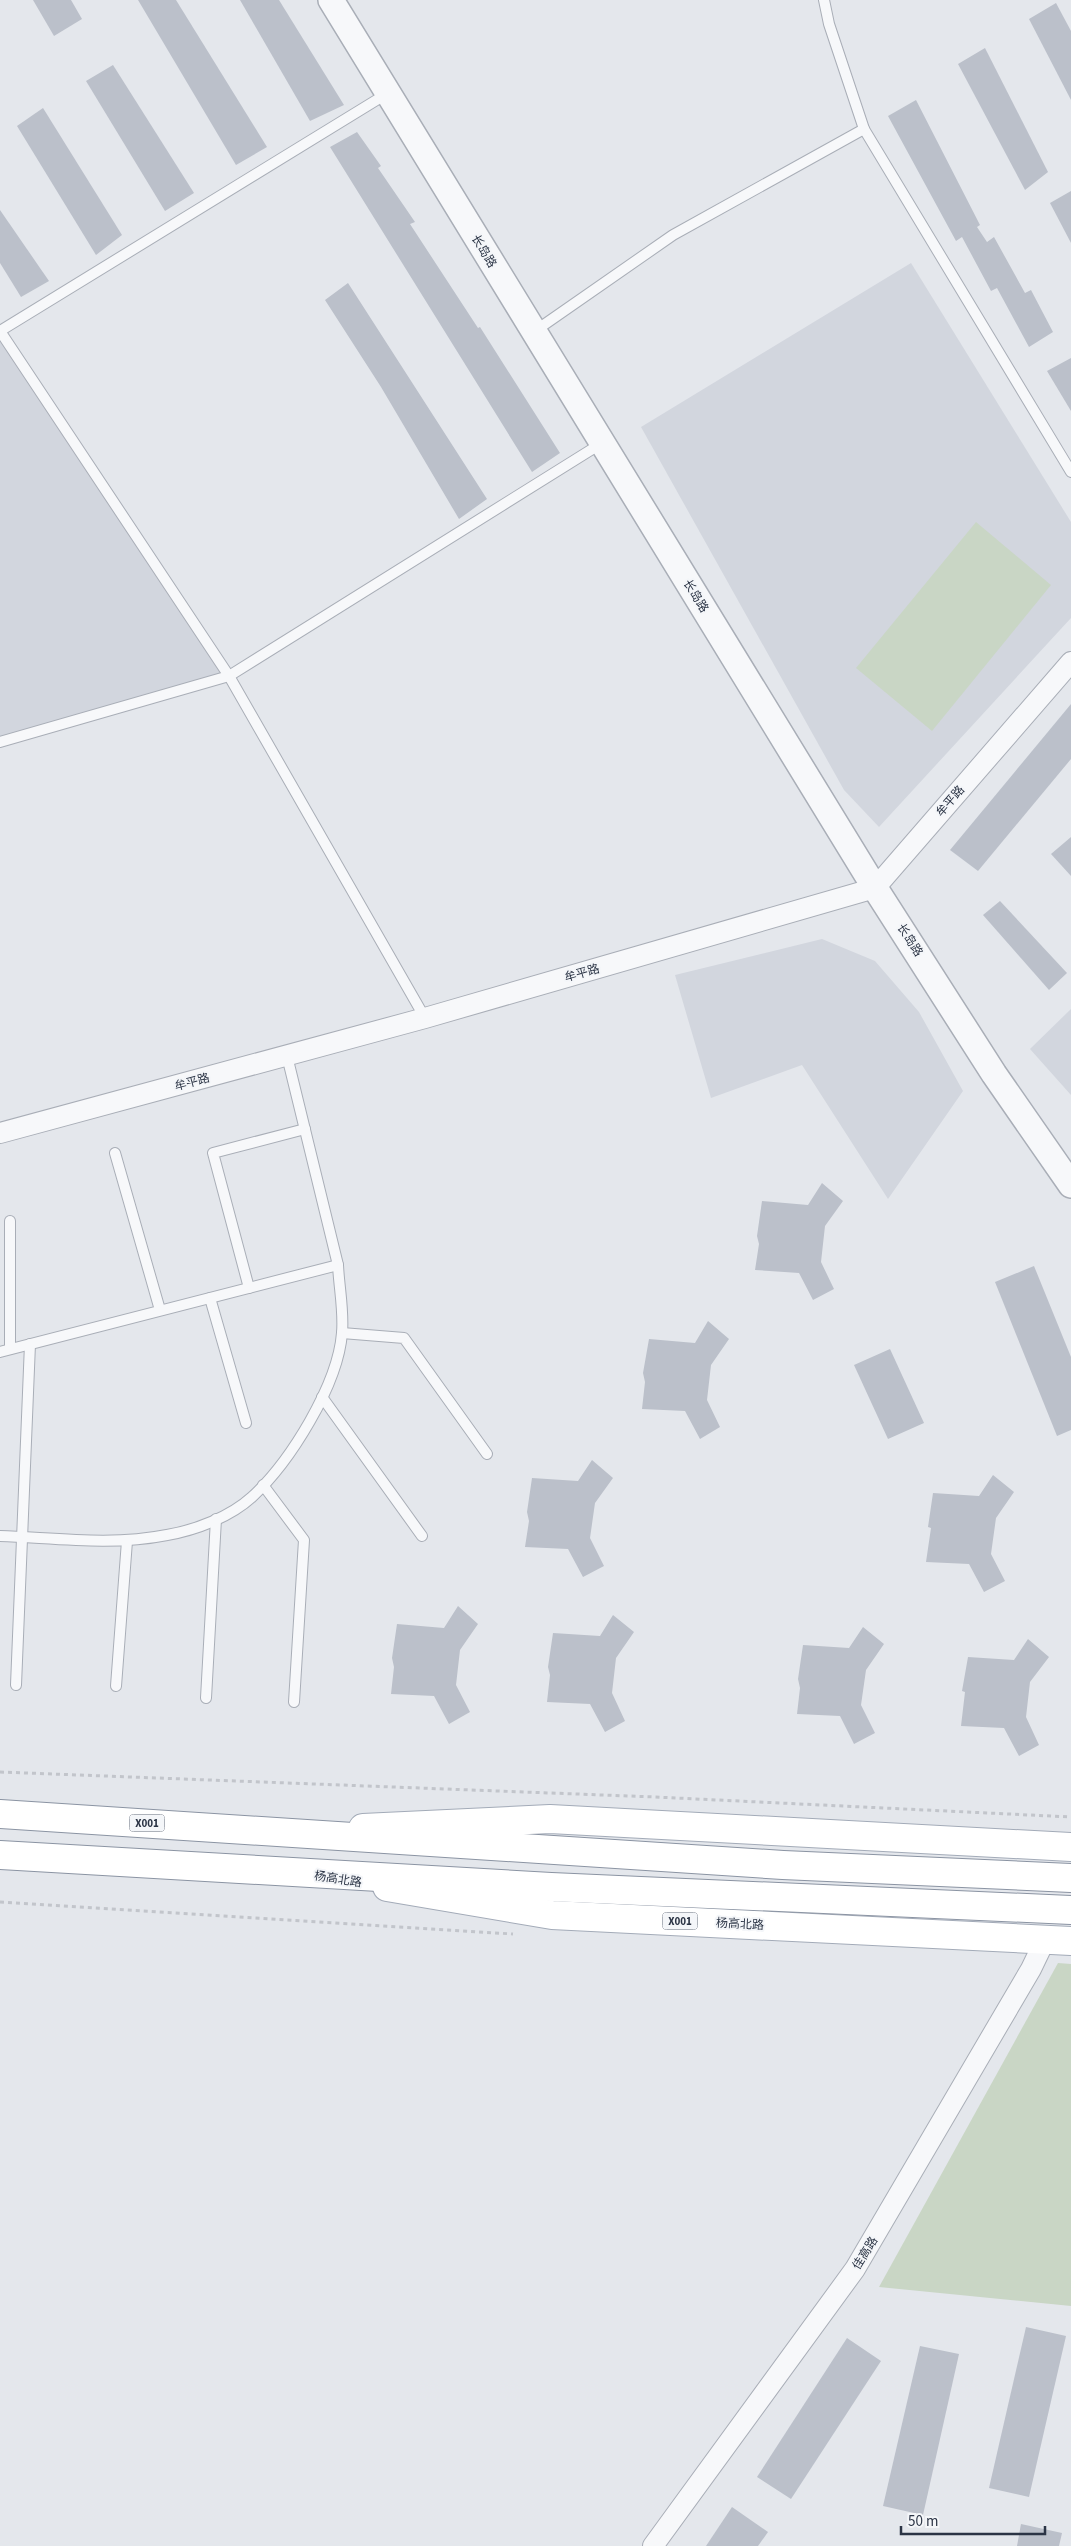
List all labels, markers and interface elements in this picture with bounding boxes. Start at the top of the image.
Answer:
street label: 长岛路 [467,231,500,271]
street label: 长岛路 [679,576,712,616]
street label: 牟平路 [932,782,969,820]
street label: 长岛路 [893,921,927,960]
street label: 牟平路 [562,960,602,987]
street label: 牟平路 [173,1070,212,1095]
road number: X001 [130,1815,164,1832]
street label: 杨高北路 [313,1867,363,1892]
road number: X001 [662,1912,698,1930]
street label: 杨高北路 [716,1915,764,1934]
street label: 佳高路 [849,2233,882,2273]
scale bar [901,2504,1045,2536]
text: 50 m [908,2511,938,2532]

